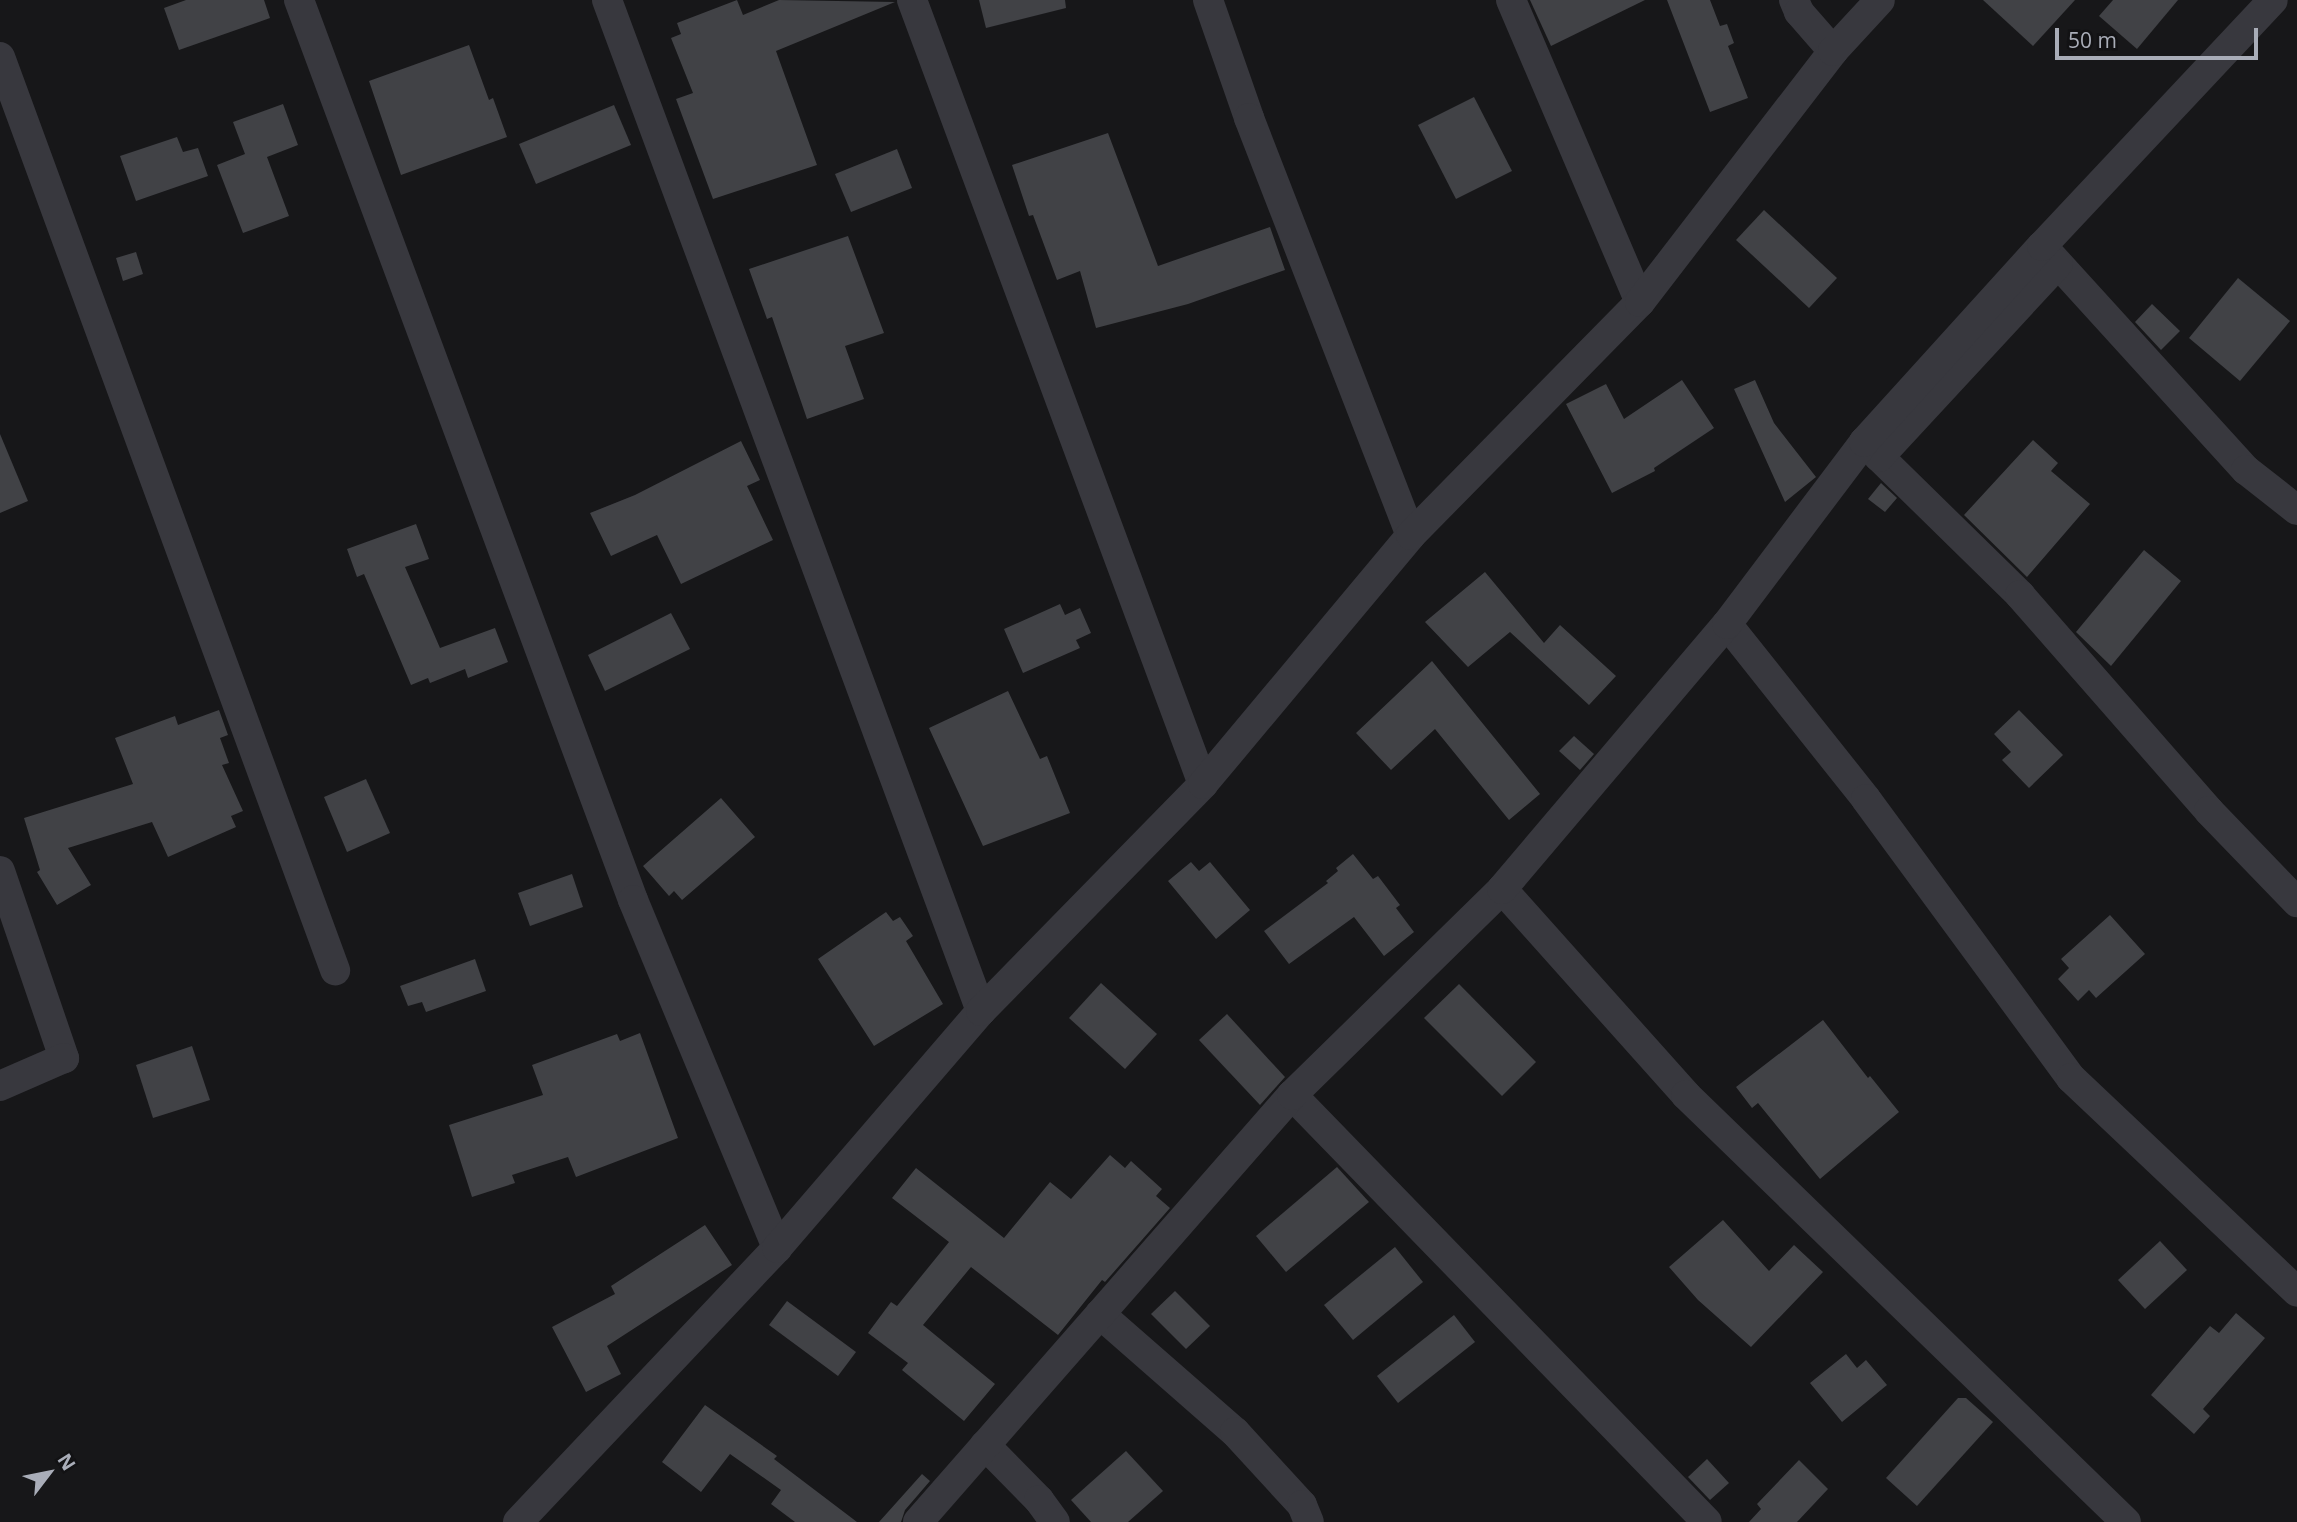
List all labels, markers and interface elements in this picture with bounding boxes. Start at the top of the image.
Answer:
scale bar [2059,14,2262,58]
text: 50 m [2068,26,2117,54]
north arrow [14,1438,84,1508]
text: N [52,1448,82,1475]

